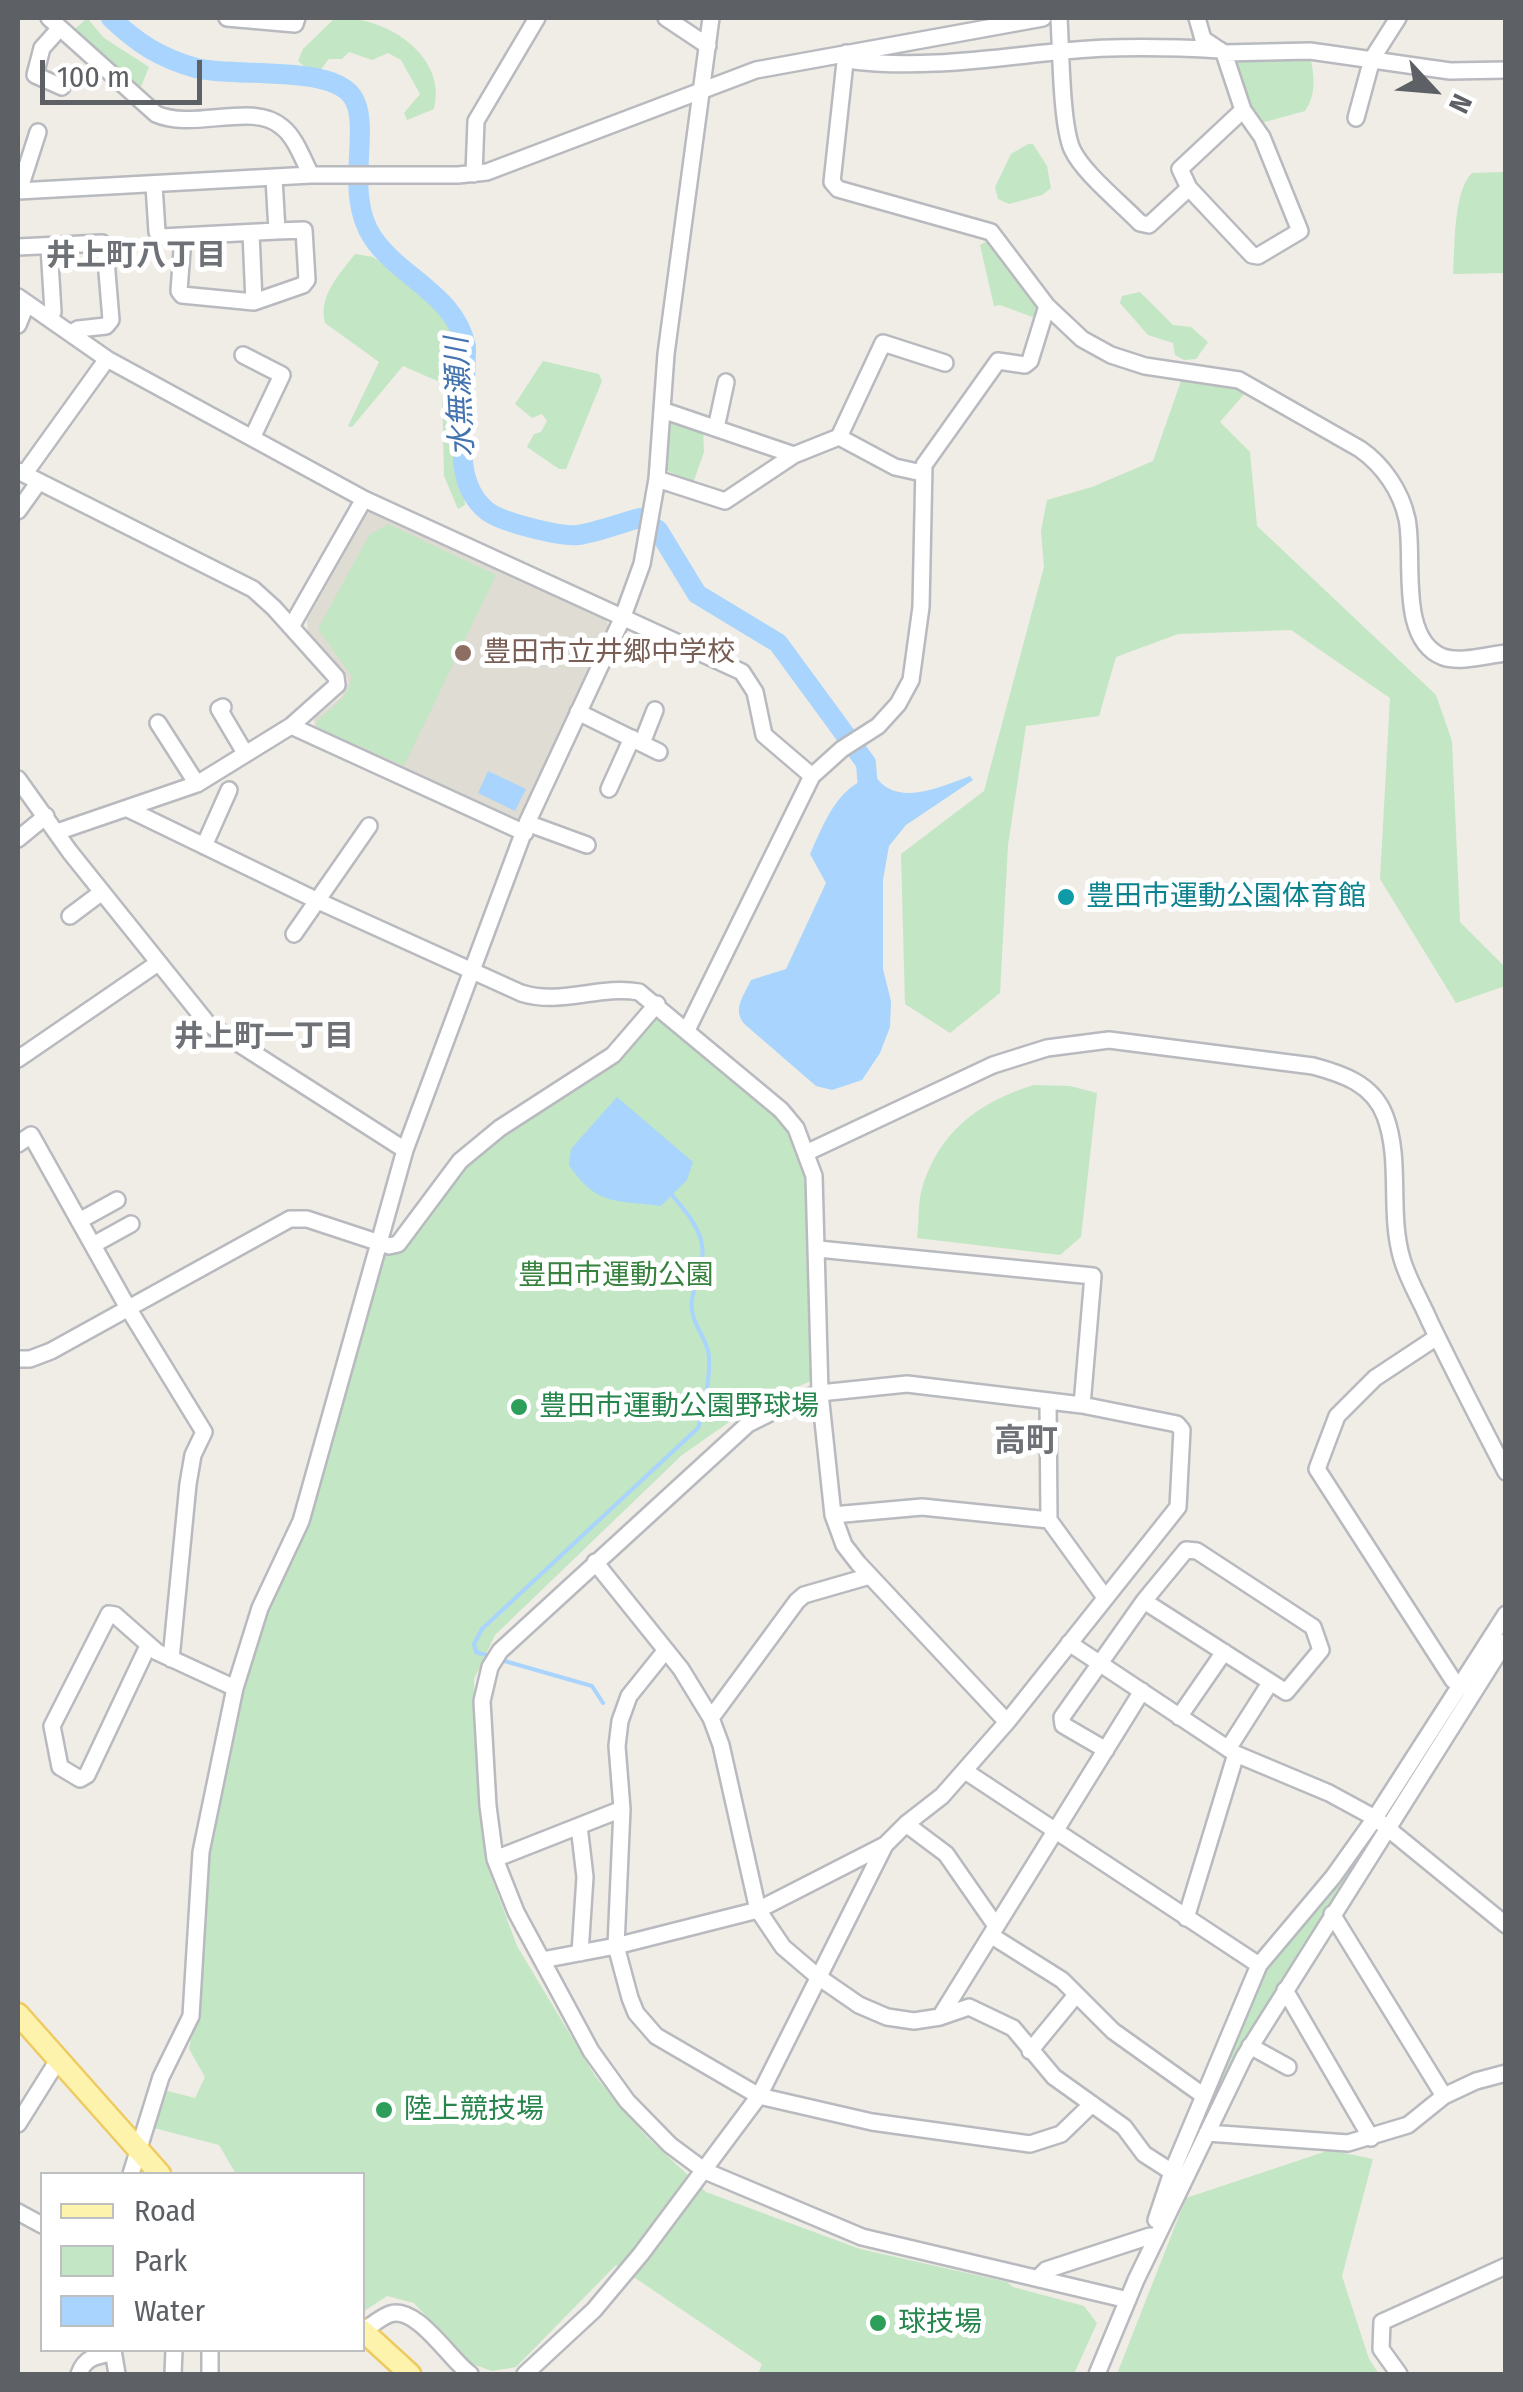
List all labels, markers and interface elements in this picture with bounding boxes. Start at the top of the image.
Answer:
scale bar [45,40,208,102]
north arrow [1383,40,1483,140]
text: 100 m [57,59,130,95]
text: N [1442,89,1479,118]
district label: 井上町八丁目 [46,239,226,275]
water label: 水無瀬川 [440,336,482,458]
place label: 豊田市立井郷中学校 [483,636,735,670]
marker: 豊田市立井郷中学校 [452,642,474,664]
place label: 豊田市運動公園体育館 [1086,880,1366,914]
marker: 豊田市運動公園体育館 [1055,886,1077,908]
district label: 井上町一丁目 [174,1020,354,1056]
park label: 豊田市運動公園 [518,1259,714,1293]
place label: 豊田市運動公園野球場 [539,1390,819,1424]
marker: 豊田市運動公園野球場 [508,1396,530,1418]
district label: 高町 [994,1423,1058,1461]
place label: 陸上競技場 [404,2093,544,2127]
marker: 陸上競技場 [373,2099,395,2121]
legend [40,2172,365,2352]
text: Road [134,2193,196,2229]
text: Park [134,2243,187,2279]
text: Water [134,2293,205,2329]
place label: 球技場 [898,2306,982,2340]
marker: 球技場 [867,2312,889,2334]

